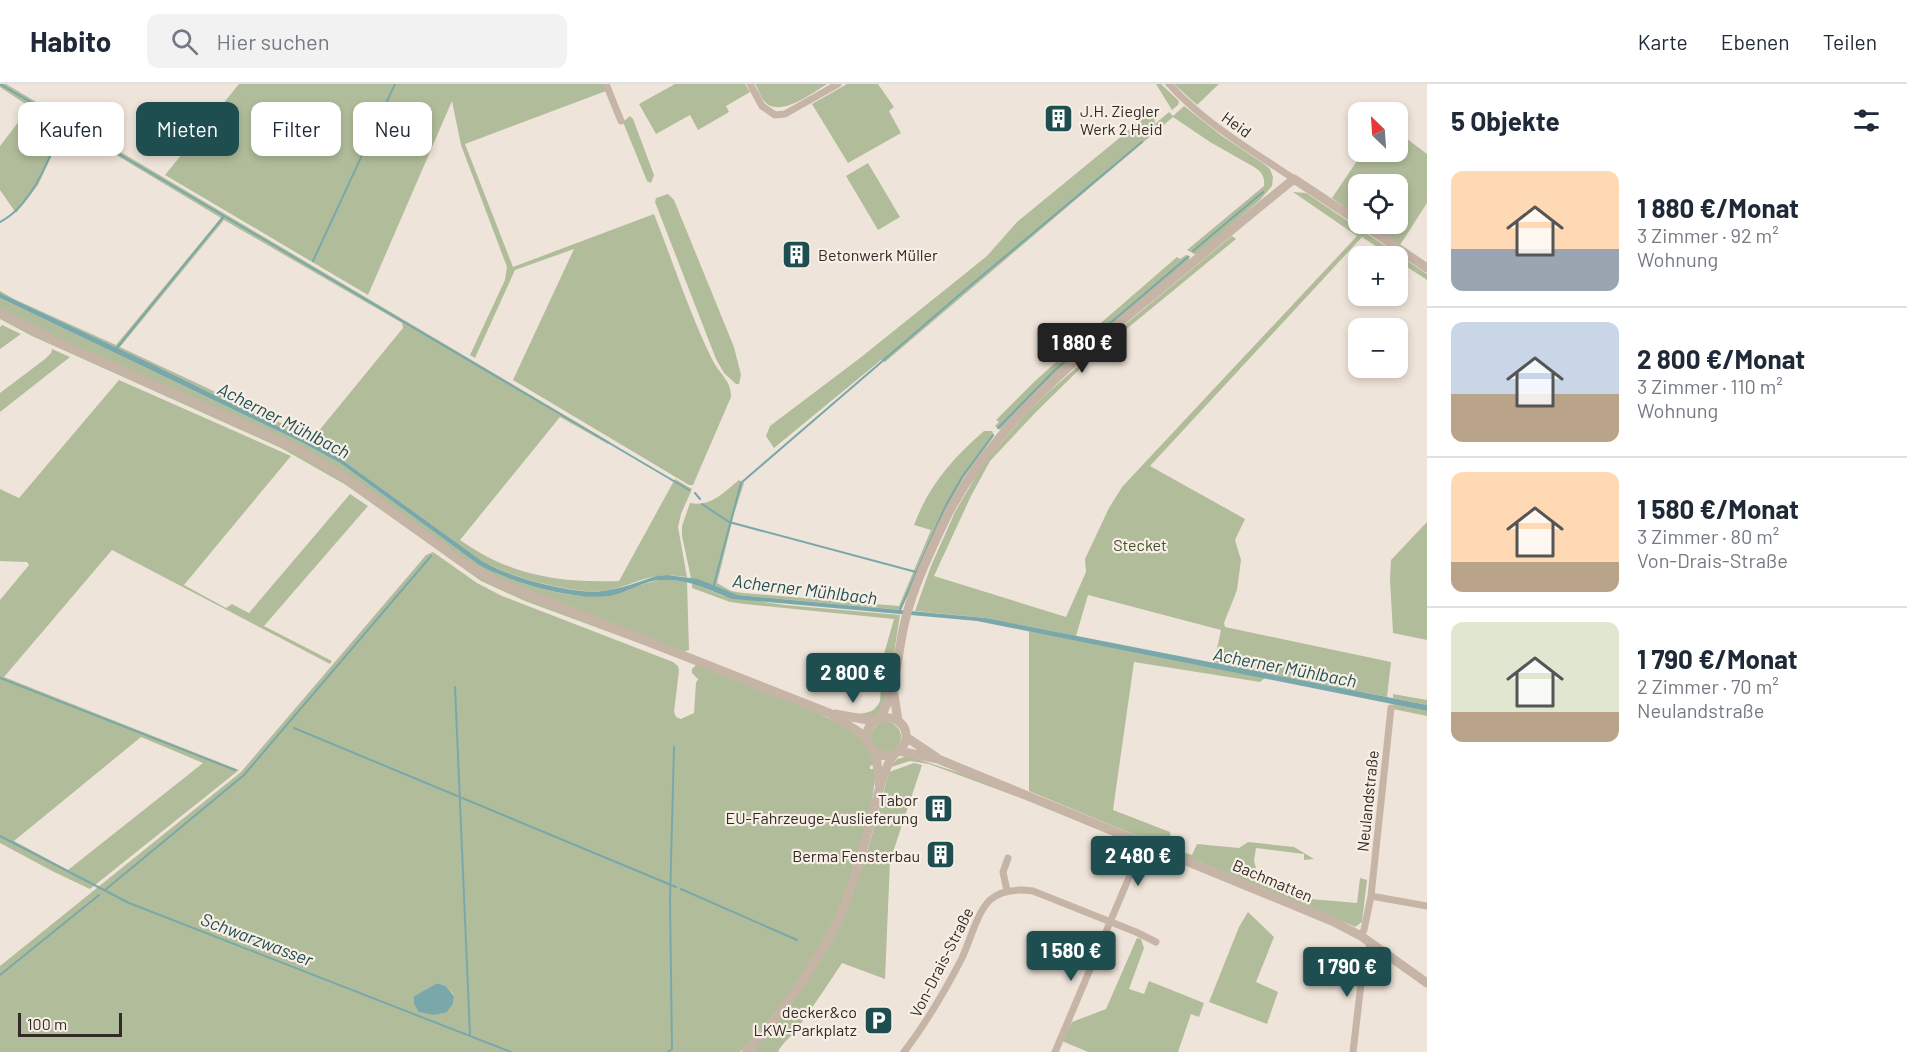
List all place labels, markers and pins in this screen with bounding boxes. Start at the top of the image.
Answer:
place label: J.H. Ziegler Werk 2 Heid [1080,101,1162,138]
building icon: J.H. Ziegler Werk 2 Heid [1043,103,1075,135]
building icon: Betonwerk Müller [781,238,813,270]
place label: Betonwerk Müller [818,245,938,264]
pin: 1 880 € [1027,323,1137,374]
pin: 2 800 € [798,653,908,704]
place label: Tabor EU-Fahrzeuge-Auslieferung [726,790,918,827]
building icon: Tabor EU-Fahrzeuge-Auslieferung [923,792,955,824]
pin: 2 480 € [1083,836,1193,887]
building icon: Berma Fensterbau [925,839,957,871]
place label: Berma Fensterbau [792,846,920,865]
pin: 1 580 € [1016,931,1126,982]
pin: 1 790 € [1292,947,1402,998]
place label: decker&co LKW-Parkplatz [754,1002,857,1039]
parking icon: decker&co LKW-Parkplatz [862,1004,894,1036]

